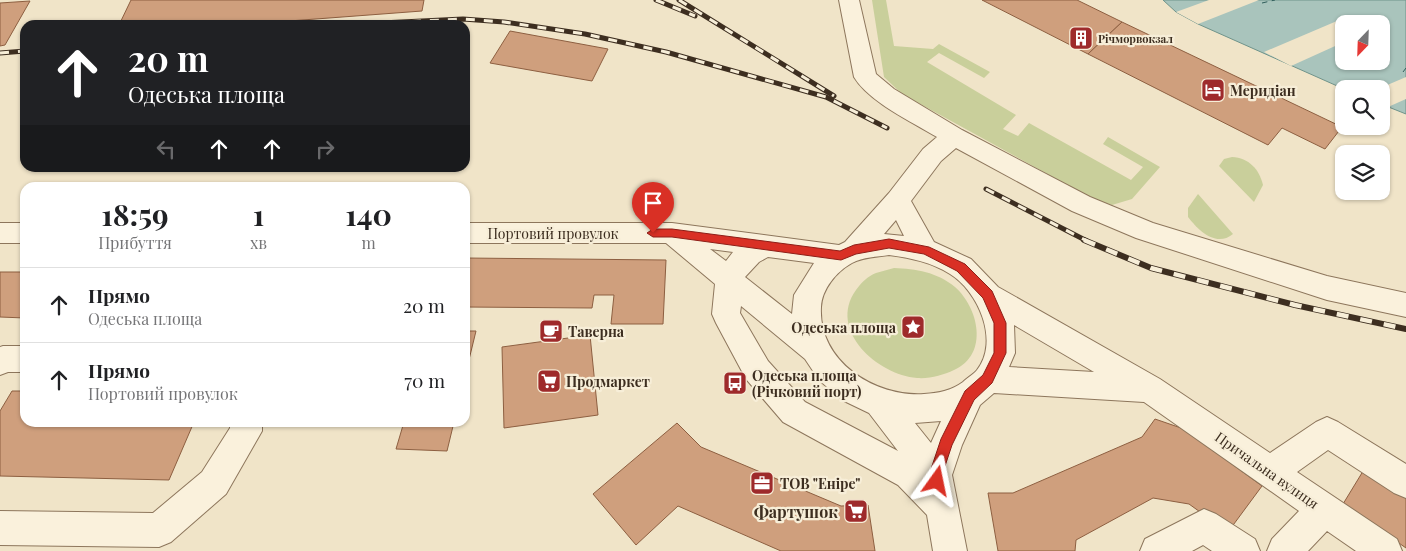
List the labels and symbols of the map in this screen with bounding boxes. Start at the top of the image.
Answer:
north arrow [1335,15,1390,70]
building icon: Річморвокзал [1068,25,1094,51]
place label: Річморвокзал [1098,31,1173,46]
hotel icon: Меридіан [1200,77,1226,103]
place label: Меридіан [1230,81,1296,100]
pin [632,182,674,233]
street label: Портовий провулок [487,224,619,243]
place icon: Одеська площа [900,314,926,340]
cafe icon: Таверна [538,318,564,344]
place label: Одеська площа [791,318,897,337]
place label: Таверна [568,322,625,341]
place label: Одеська площа (Річковий порт) [752,366,862,401]
supermarket icon: Продмаркет [536,368,562,394]
bus stop icon: Одеська площа (Річковий порт) [722,370,748,396]
place label: Продмаркет [566,372,650,391]
street label: Причальна вулиця [1211,427,1323,513]
position arrow [910,454,962,506]
office icon: ТОВ "Еніре" [749,470,775,496]
place label: ТОВ "Еніре" [780,474,861,493]
supermarket icon: Фартушок [843,498,869,524]
place label: Фартушок [754,501,838,522]

